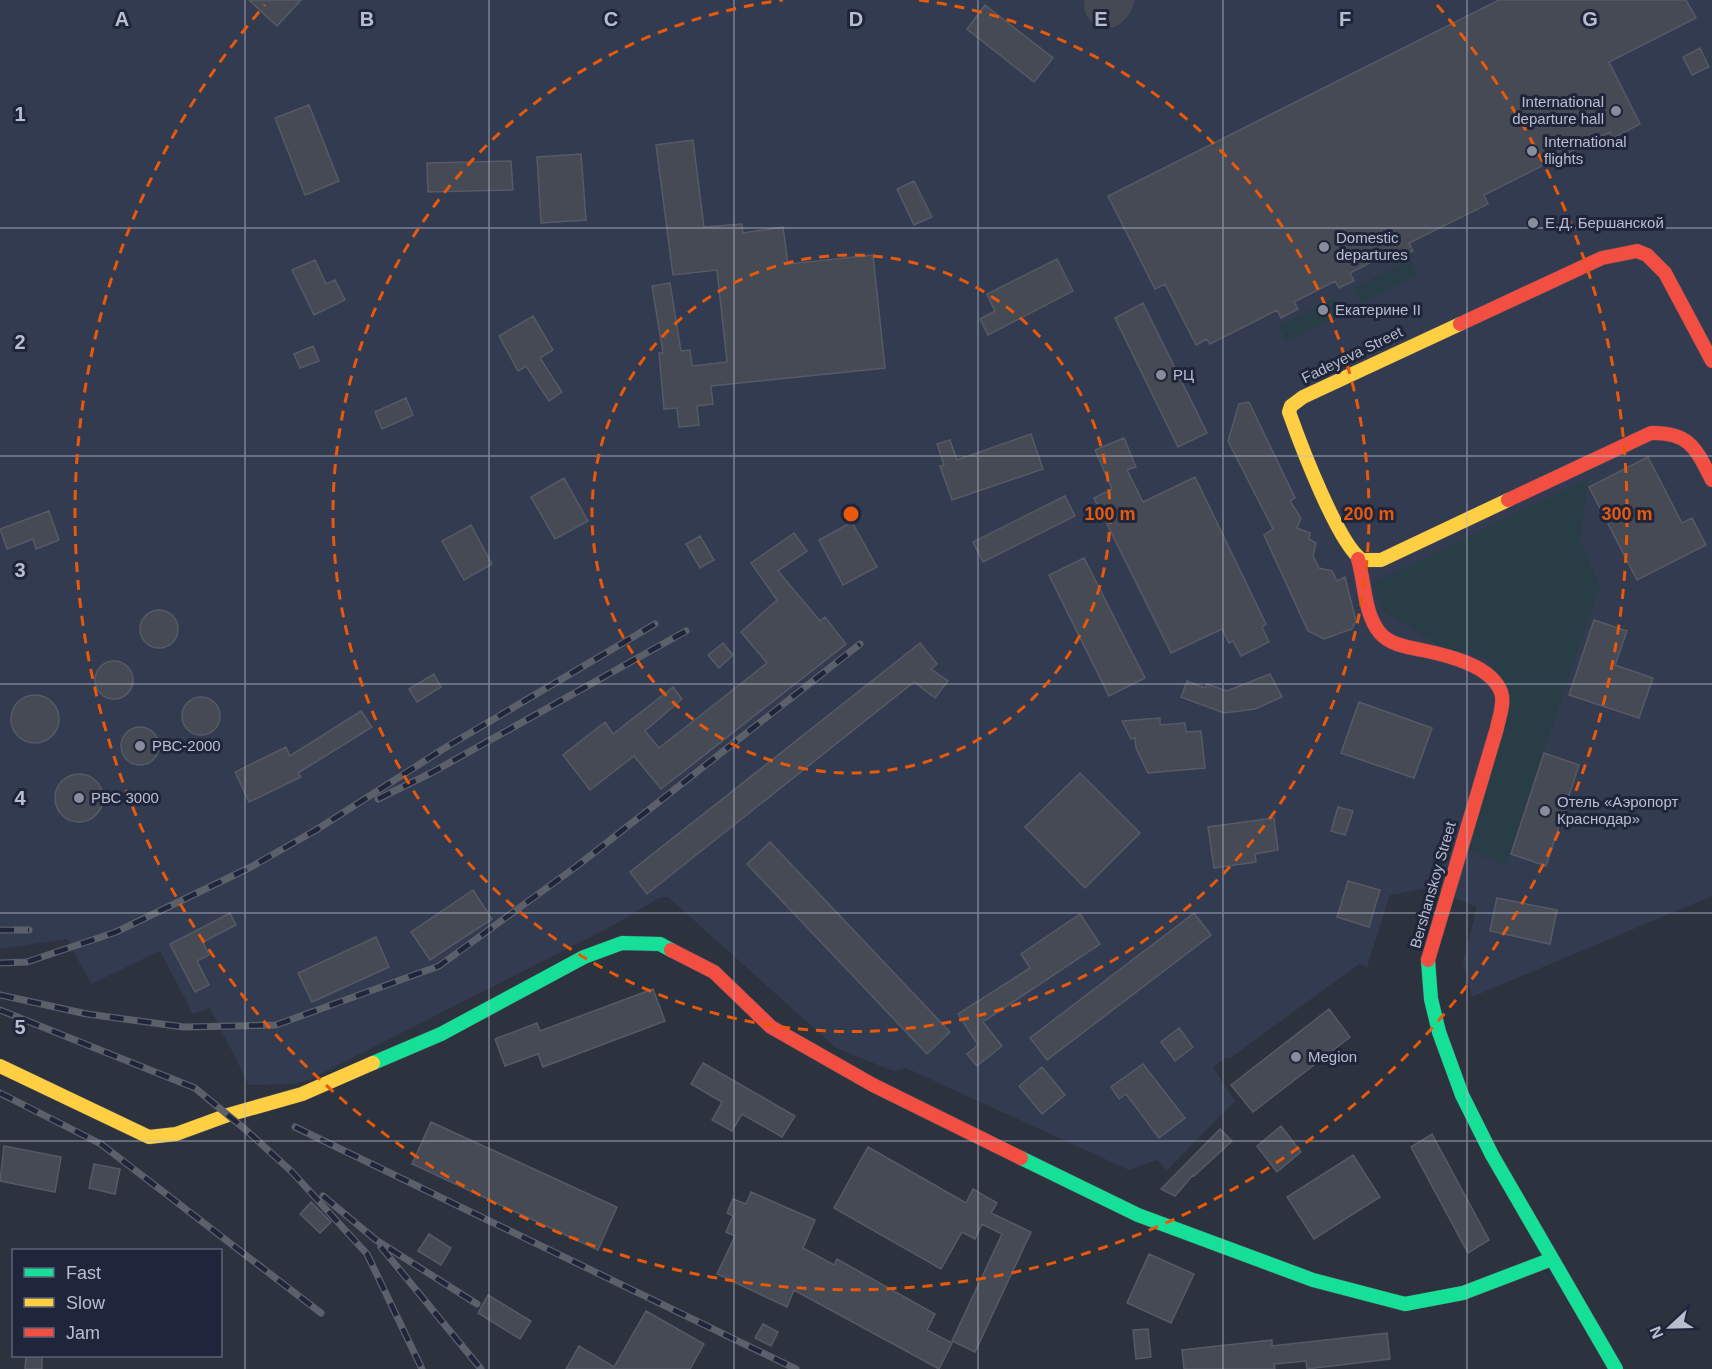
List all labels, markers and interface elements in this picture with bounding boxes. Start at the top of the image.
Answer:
text: A [115,8,129,30]
text: B [360,8,374,30]
text: C [604,8,618,30]
text: D [849,8,863,30]
text: E [1094,8,1108,30]
text: F [1339,8,1351,30]
text: G [1582,8,1598,30]
place label: International departure hall [1512,93,1604,127]
text: 1 [14,103,26,125]
marker: International departure hall [1609,104,1623,118]
place label: International flights [1544,133,1627,167]
marker: International flights [1525,144,1539,158]
place label: Е.Д. Бершанской [1545,214,1664,231]
marker: Е.Д. Бершанской [1526,216,1540,230]
place label: Domestic departures [1336,229,1408,263]
marker: Domestic departures [1317,240,1331,254]
place label: Екатерине II [1335,301,1421,318]
marker: Екатерине II [1316,303,1330,317]
street label: Fadeyeva Street [1299,322,1406,386]
text: 2 [14,331,26,353]
place label: РЦ [1173,366,1194,383]
marker: РЦ [1154,368,1168,382]
centre of rings [841,504,861,524]
text: 100 m [1084,504,1136,524]
text: 200 m [1343,504,1395,524]
text: 300 m [1601,504,1653,524]
text: 3 [14,559,26,581]
place label: РВС-2000 [152,737,221,754]
marker: РВС-2000 [133,739,147,753]
text: 4 [14,787,26,809]
place label: РВС 3000 [91,789,159,806]
marker: РВС 3000 [72,791,86,805]
place label: Отель «Аэропорт Краснодар» [1557,793,1678,827]
marker: Отель «Аэропорт Краснодар» [1538,804,1552,818]
street label: Bershanskoy Street [1406,819,1459,950]
text: 5 [14,1016,26,1038]
place label: Megion [1308,1048,1357,1065]
marker: Megion [1289,1050,1303,1064]
legend [12,1249,222,1357]
text: Fast [66,1263,101,1283]
text: Slow [66,1293,106,1313]
north arrow [1640,1297,1700,1357]
text: Jam [66,1323,100,1343]
text: N [1647,1324,1667,1341]

